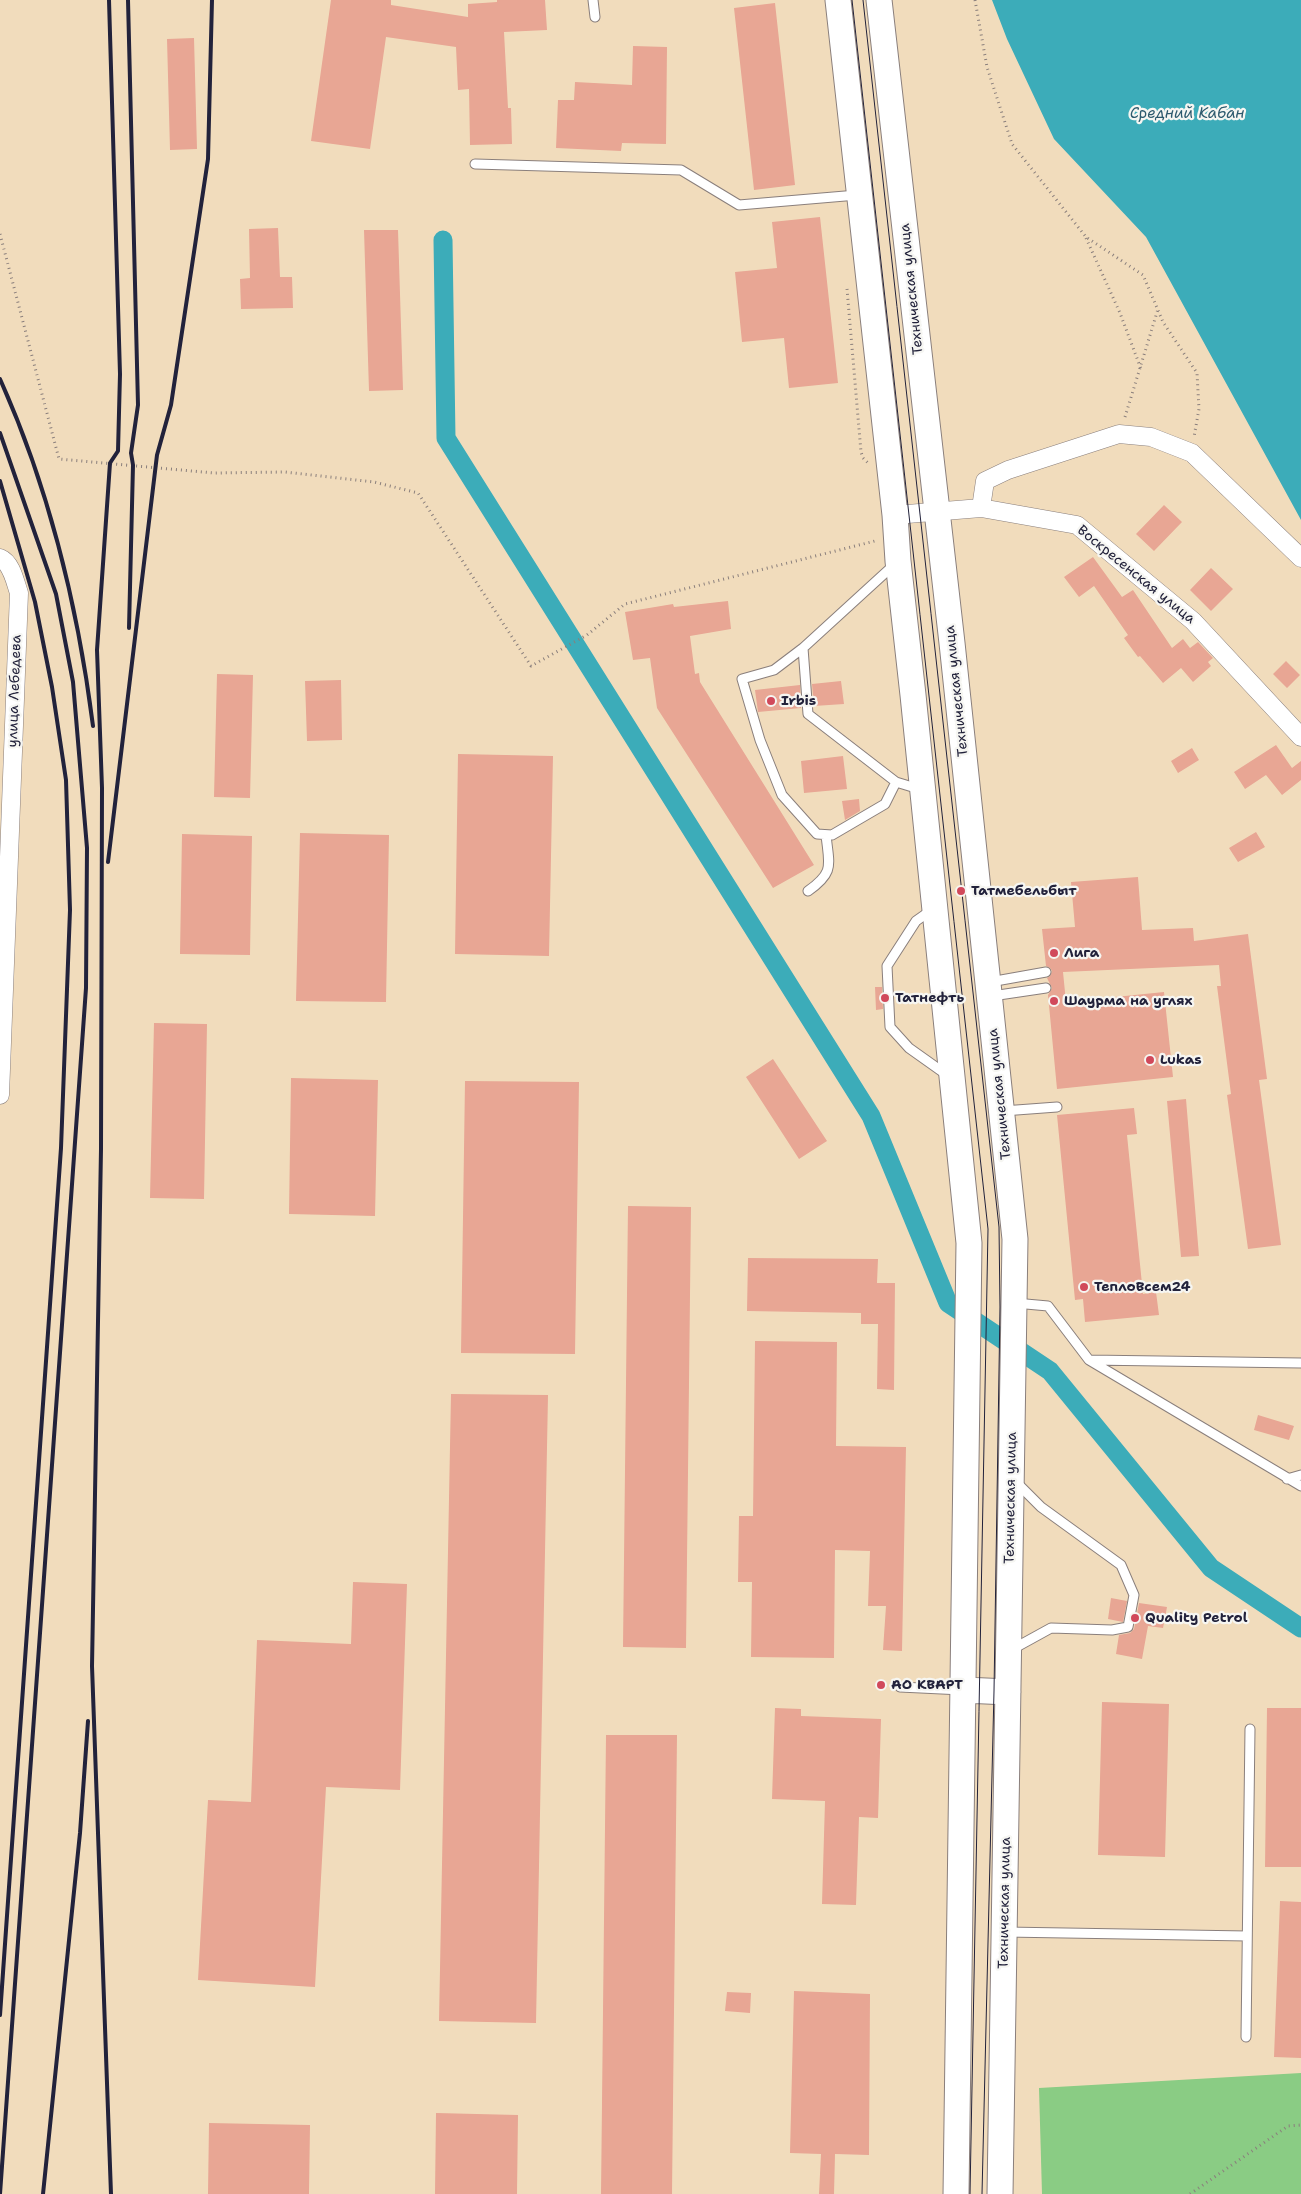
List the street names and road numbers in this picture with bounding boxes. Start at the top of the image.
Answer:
street label: Техническая улица [897,223,927,355]
street label: Воскресенская улица [1074,522,1198,628]
street label: Техническая улица [942,625,972,757]
street label: улица Лебедева [5,634,25,748]
street label: Техническая улица [985,1028,1015,1160]
street label: Техническая улица [1001,1432,1021,1564]
street label: Техническая улица [995,1837,1015,1969]

